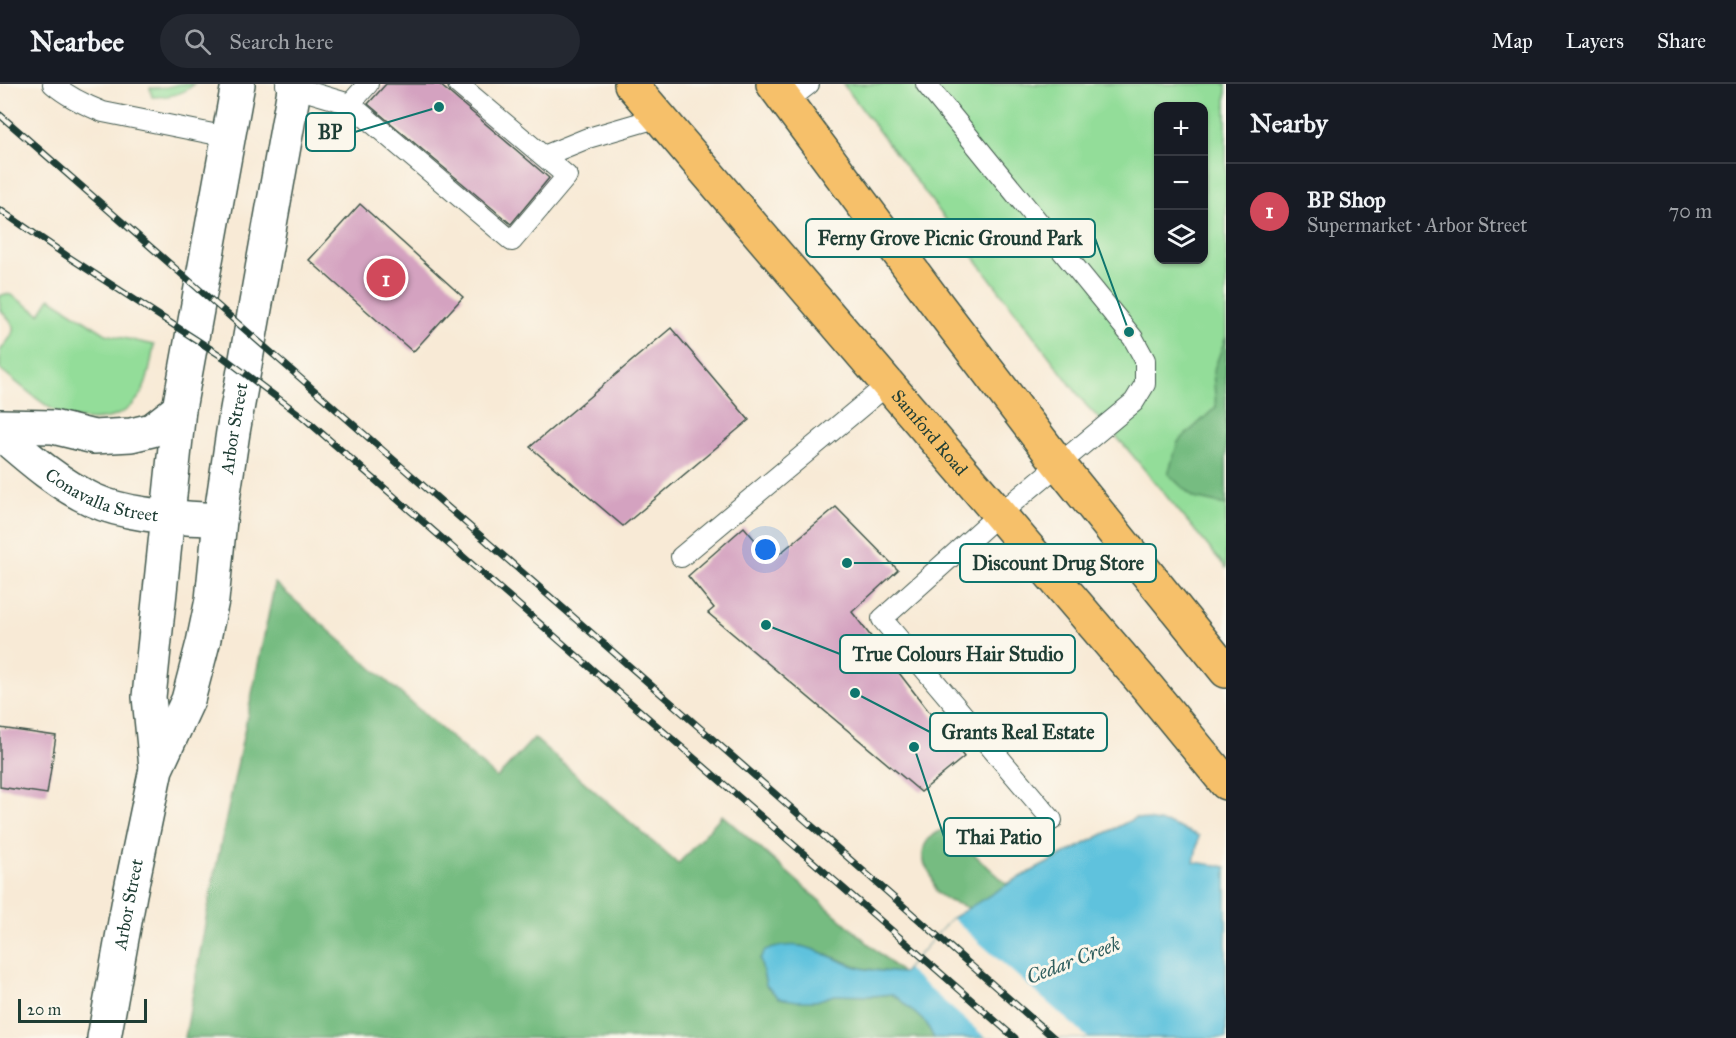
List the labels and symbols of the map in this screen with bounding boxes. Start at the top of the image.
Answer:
callout: BP [306,113,355,151]
text: BP [318,120,343,144]
callout: Ferny Grove Picnic Ground Park [806,219,1095,257]
text: Ferny Grove Picnic Ground Park [817,226,1083,251]
pin: 1 [366,256,406,300]
street label: Arbor Street [216,380,253,477]
street label: Samford Road [887,385,972,480]
street label: Conavalla Street [41,463,160,527]
your location [751,535,780,564]
callout: Discount Drug Store [960,544,1156,582]
text: Discount Drug Store [972,551,1145,576]
callout: True Colours Hair Studio [840,635,1075,673]
text: True Colours Hair Studio [851,642,1064,666]
callout: Grants Real Estate [930,713,1107,751]
text: Grants Real Estate [942,720,1095,744]
callout: Thai Patio [944,818,1054,856]
text: Thai Patio [955,825,1042,849]
street label: Arbor Street [109,856,148,952]
water label: Cedar Creek [1023,931,1123,989]
scale bar [18,996,147,1024]

